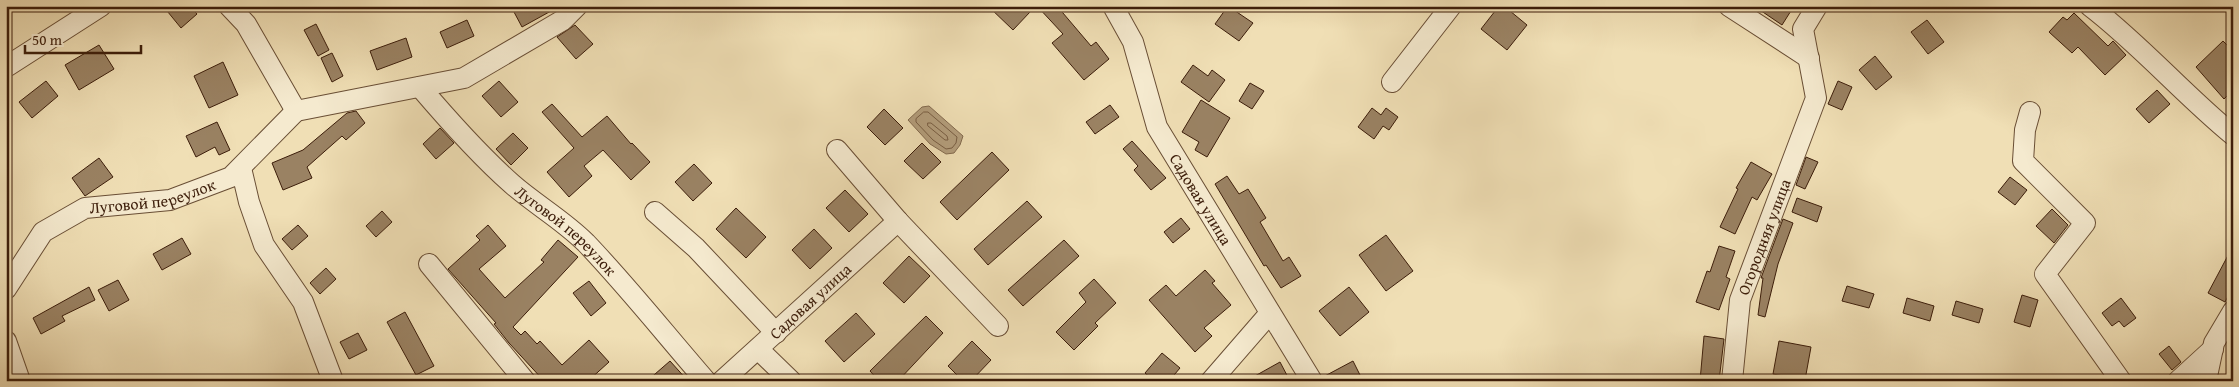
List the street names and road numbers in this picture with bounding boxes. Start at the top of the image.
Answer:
street label: Садовая улица [1164,149,1238,250]
street label: Луговой переулок [88,172,219,220]
street label: Огородняя улица [1731,175,1797,298]
street label: Луговой переулок [510,179,623,281]
street label: Садовая улица [764,257,857,345]

